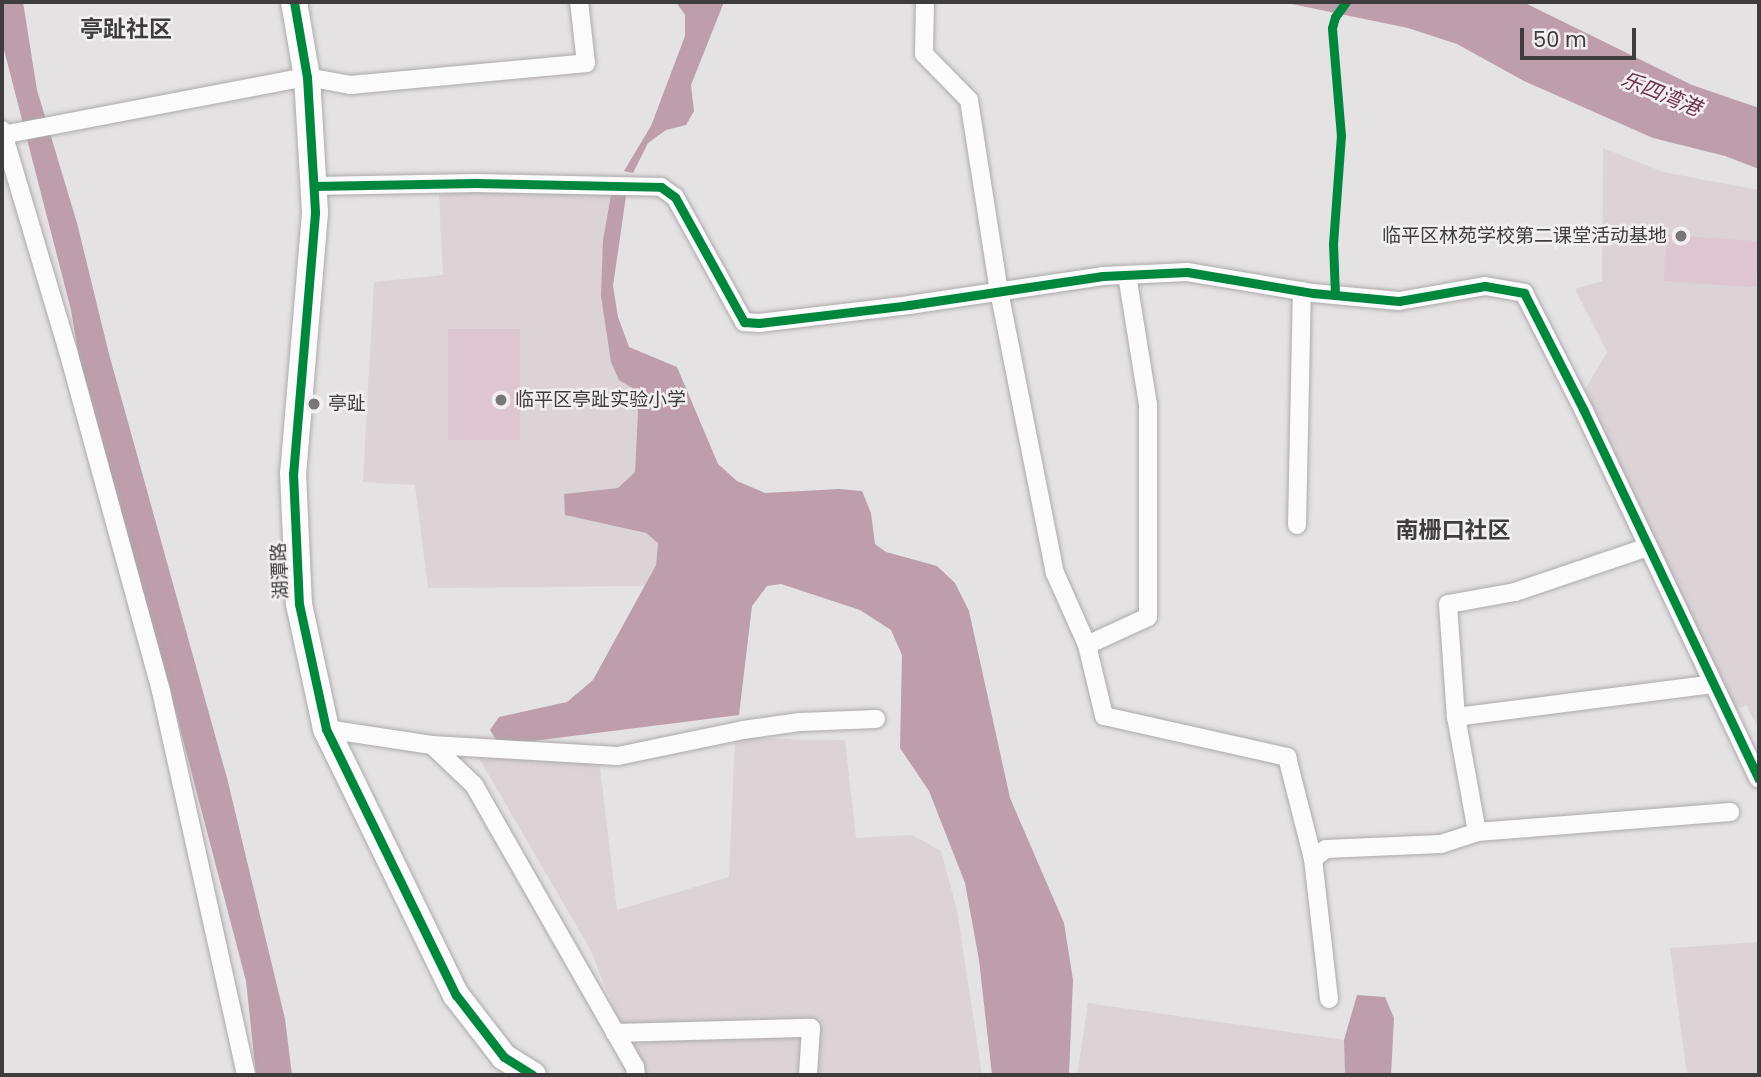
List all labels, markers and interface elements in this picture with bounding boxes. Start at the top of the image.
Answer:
scale bar [1523,14,1638,58]
district label: 亭趾社区 [80,15,172,43]
text: 50 m [1533,25,1587,54]
water label: 乐四湾港 [1617,67,1705,121]
place label: 临平区林苑学校第二课堂活动基地 [1382,225,1667,247]
marker: 临平区林苑学校第二课堂活动基地 [1673,228,1689,244]
place label: 临平区亭趾实验小学 [515,389,686,411]
marker: 临平区亭趾实验小学 [493,392,509,408]
place label: 亭趾 [328,393,366,415]
marker: 亭趾 [306,396,322,412]
district label: 南栅口社区 [1396,516,1510,544]
street label: 湖潭路 [267,542,293,600]

